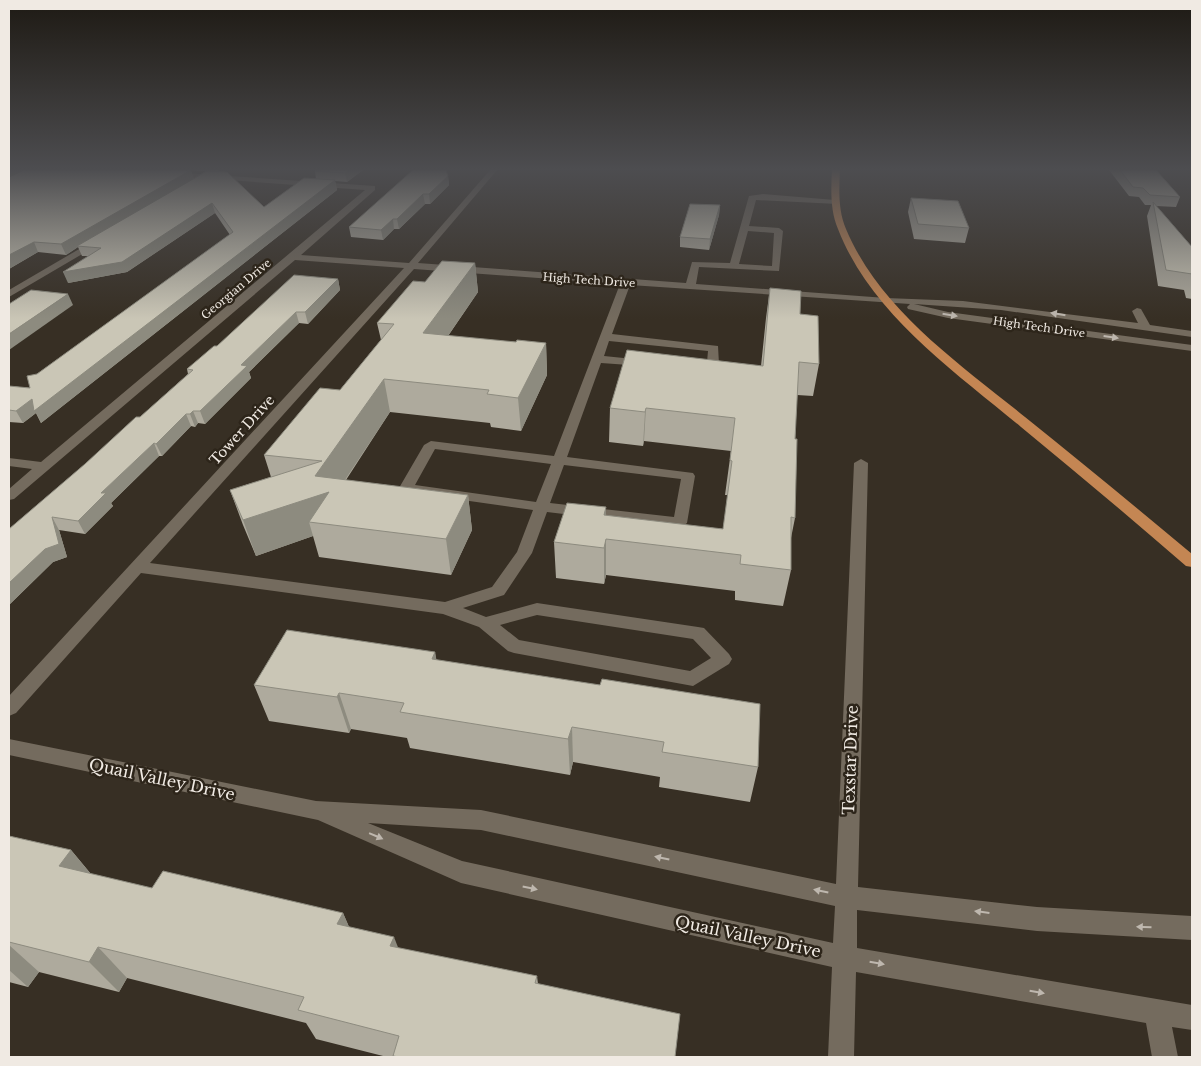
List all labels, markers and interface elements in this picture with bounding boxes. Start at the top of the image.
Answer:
street label: Georgian Drive [198,256,274,322]
street label: High Tech Drive [542,270,636,290]
one-way arrow [1049,310,1065,318]
one-way arrow [943,311,959,319]
street label: High Tech Drive [992,314,1086,340]
one-way arrow [1104,333,1120,341]
street label: Tower Drive [206,391,278,469]
street label: Texstar Drive [838,705,862,815]
street label: Quail Valley Drive [87,754,237,804]
one-way arrow [369,833,384,841]
one-way arrow [654,854,669,862]
one-way arrow [522,884,537,892]
one-way arrow [812,887,828,895]
one-way arrow [973,908,989,916]
street label: Quail Valley Drive [673,911,823,961]
one-way arrow [1135,922,1151,930]
one-way arrow [869,960,885,968]
one-way arrow [1029,989,1045,997]

